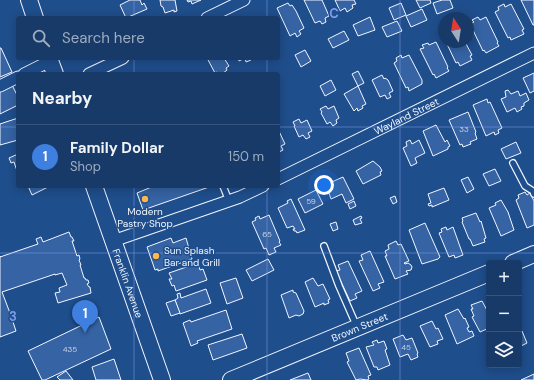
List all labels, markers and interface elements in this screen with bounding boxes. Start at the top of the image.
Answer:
text: C [329,5,339,22]
north arrow [438,12,474,48]
search box [16,16,280,60]
icon: search [30,27,52,49]
text: Search here [62,28,145,48]
text: Nearby [32,87,92,109]
street label: Wayland Street [372,95,441,138]
house number: 33 [459,124,469,134]
text: Family Dollar [70,138,164,158]
text: 1 [43,148,47,165]
text: 150 m [228,148,264,165]
text: Shop [70,158,101,175]
your location [314,175,334,195]
marker: Modern Pastry Shop [140,194,150,204]
house number: 59 [306,196,316,206]
place label: Modern Pastry Shop [117,205,173,230]
house number: 65 [262,229,272,239]
place label: Sun Splash Bar and Grill [164,244,220,269]
street label: Franklin Avenue [109,247,146,320]
marker: Sun Splash Bar and Grill [151,251,161,261]
map controls [486,260,522,368]
button: + [486,260,522,296]
button: − [486,296,522,332]
pin: 1 [72,300,98,333]
text: 3 [9,308,17,325]
street label: Brown Street [330,310,390,345]
button: layers [486,332,522,368]
house number: 45 [401,342,411,352]
house number: 435 [63,344,77,354]

